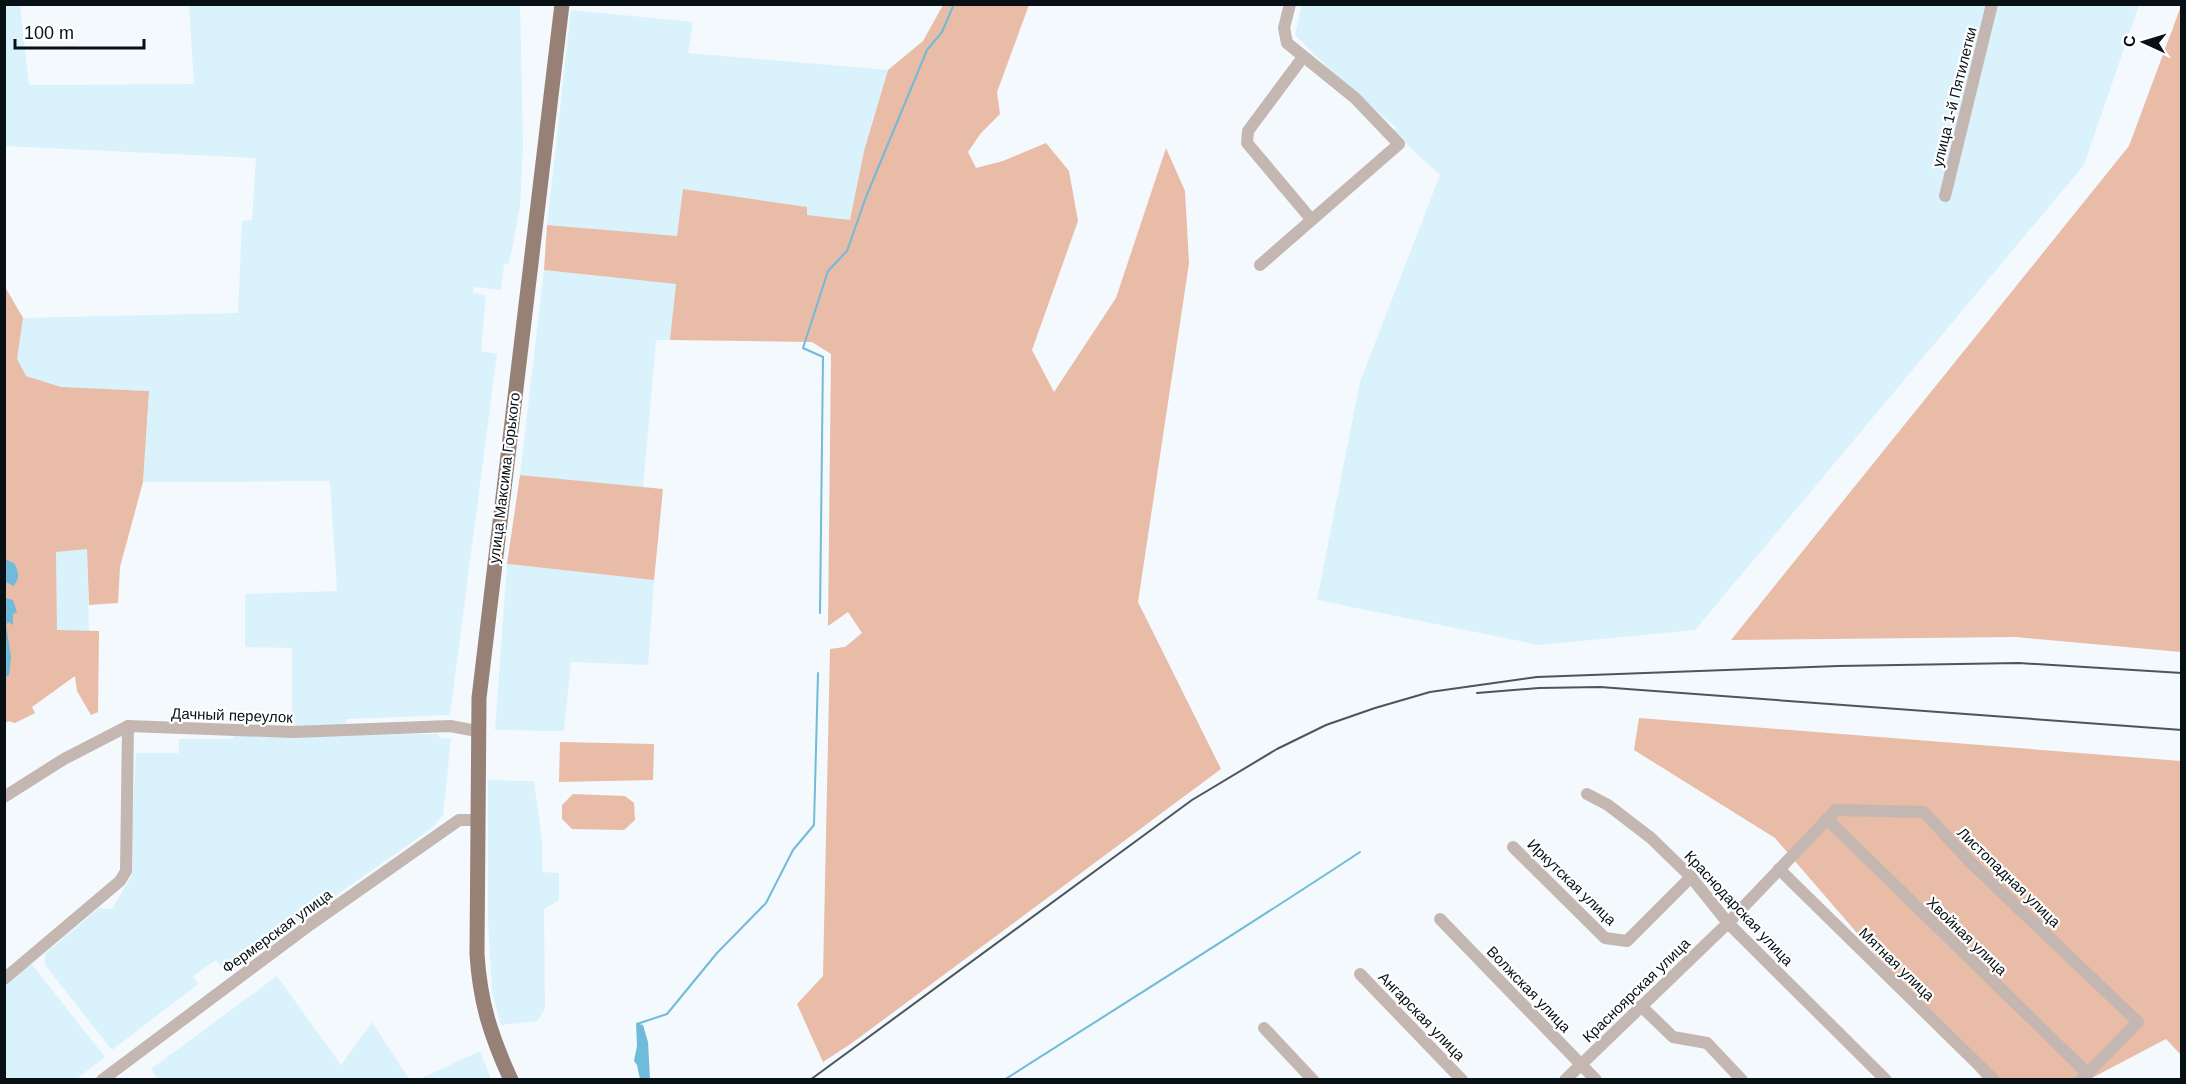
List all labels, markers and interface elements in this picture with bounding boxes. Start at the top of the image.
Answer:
scale bar [15,12,144,50]
north arrow [2114,12,2174,72]
text: 100 m [24,23,74,43]
street label: улица 1-й Пятилетки [1928,25,1980,169]
text: С [2121,34,2138,47]
street label: улица Максима Горького [485,392,523,564]
street label: Дачный переулок [171,704,293,726]
street label: Листопадная улица [1954,824,2064,931]
street label: Иркутская улица [1524,835,1620,929]
street label: Краснодарская улица [1681,847,1797,969]
street label: Фермерская улица [219,885,336,976]
street label: Хвойная улица [1923,894,2011,979]
street label: Мятная улица [1856,924,1938,1004]
street label: Красноярская улица [1579,934,1694,1046]
street label: Волжская улица [1484,942,1575,1036]
street label: Ангарская улица [1375,968,1469,1064]

